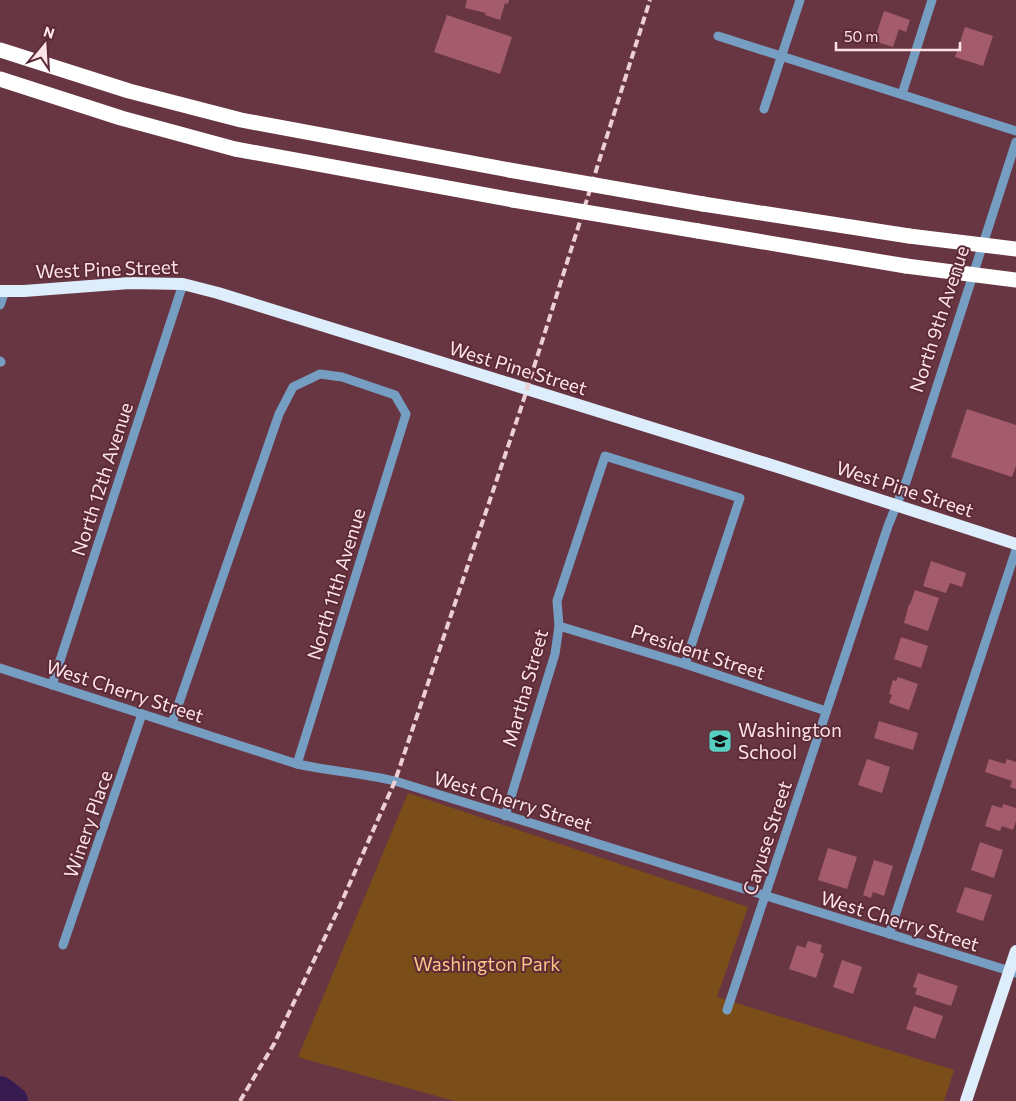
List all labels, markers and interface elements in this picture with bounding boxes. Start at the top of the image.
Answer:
north arrow [20,20,70,70]
scale bar [836,20,960,52]
text: N [42,22,57,42]
text: 50 m [844,27,878,45]
street label: North 9th Avenue [904,243,973,395]
street label: West Pine Street [35,255,179,282]
street label: West Pine Street [446,336,590,400]
street label: North 12th Avenue [66,399,137,558]
street label: West Pine Street [834,455,977,522]
street label: North 11th Avenue [302,505,370,663]
street label: President Street [628,619,768,684]
street label: Martha Street [497,626,552,749]
street label: West Cherry Street [43,654,207,727]
place label: Washington School [738,718,842,763]
school or university icon: Washington School [707,728,733,754]
street label: West Cherry Street [431,765,595,836]
street label: Winery Place [58,767,117,881]
street label: Cayuse Street [737,777,796,898]
street label: West Cherry Street [818,885,982,956]
park label: Washington Park [413,952,561,975]

